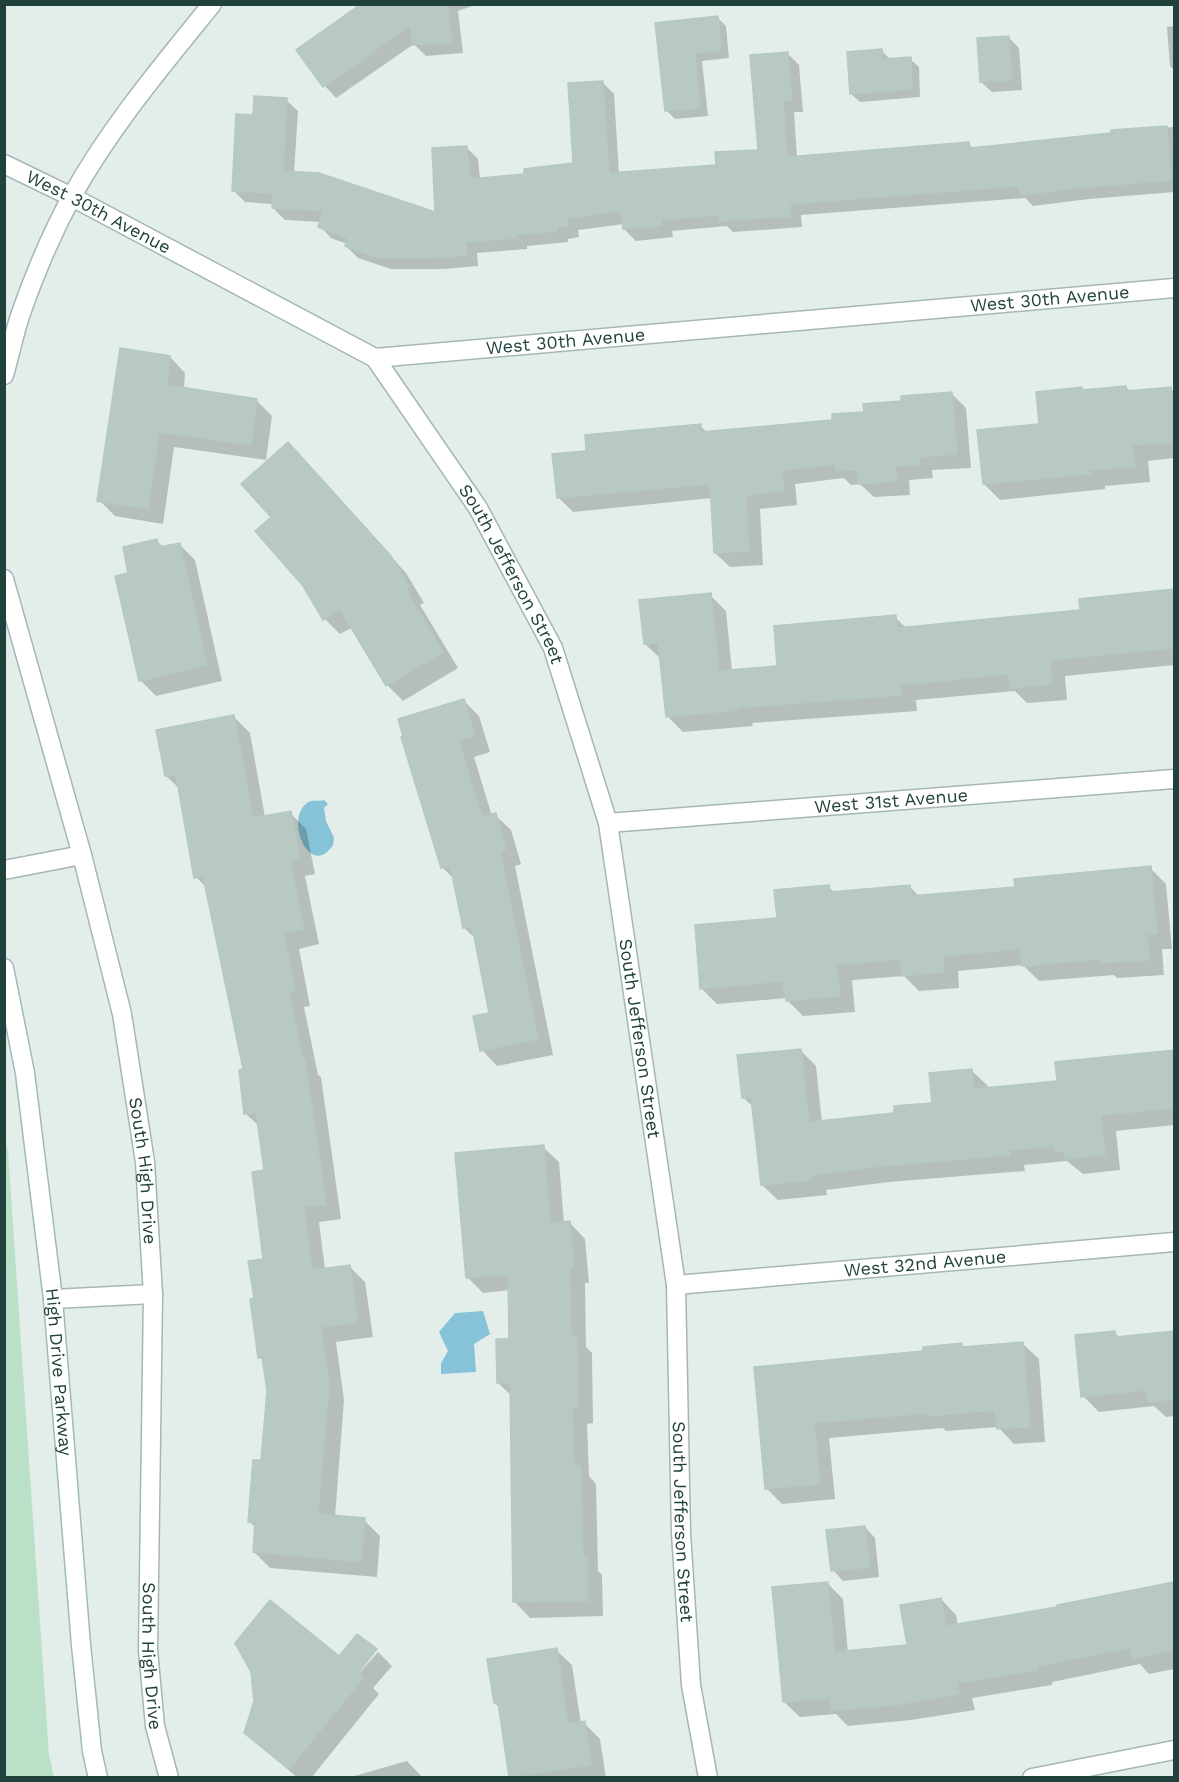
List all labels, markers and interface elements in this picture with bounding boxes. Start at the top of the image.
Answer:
street label: West 30th Avenue [23,165,175,258]
street label: West 30th Avenue [969,281,1130,316]
street label: West 30th Avenue [485,323,646,358]
street label: South Jefferson Street [455,480,568,667]
street label: West 31st Avenue [814,784,969,817]
street label: South Jefferson Street [615,937,665,1140]
street label: South High Drive [125,1096,161,1245]
street label: West 32nd Avenue [843,1246,1007,1280]
street label: High Drive Parkway [42,1287,77,1457]
street label: South Jefferson Street [669,1421,698,1623]
street label: South High Drive [138,1582,166,1731]

